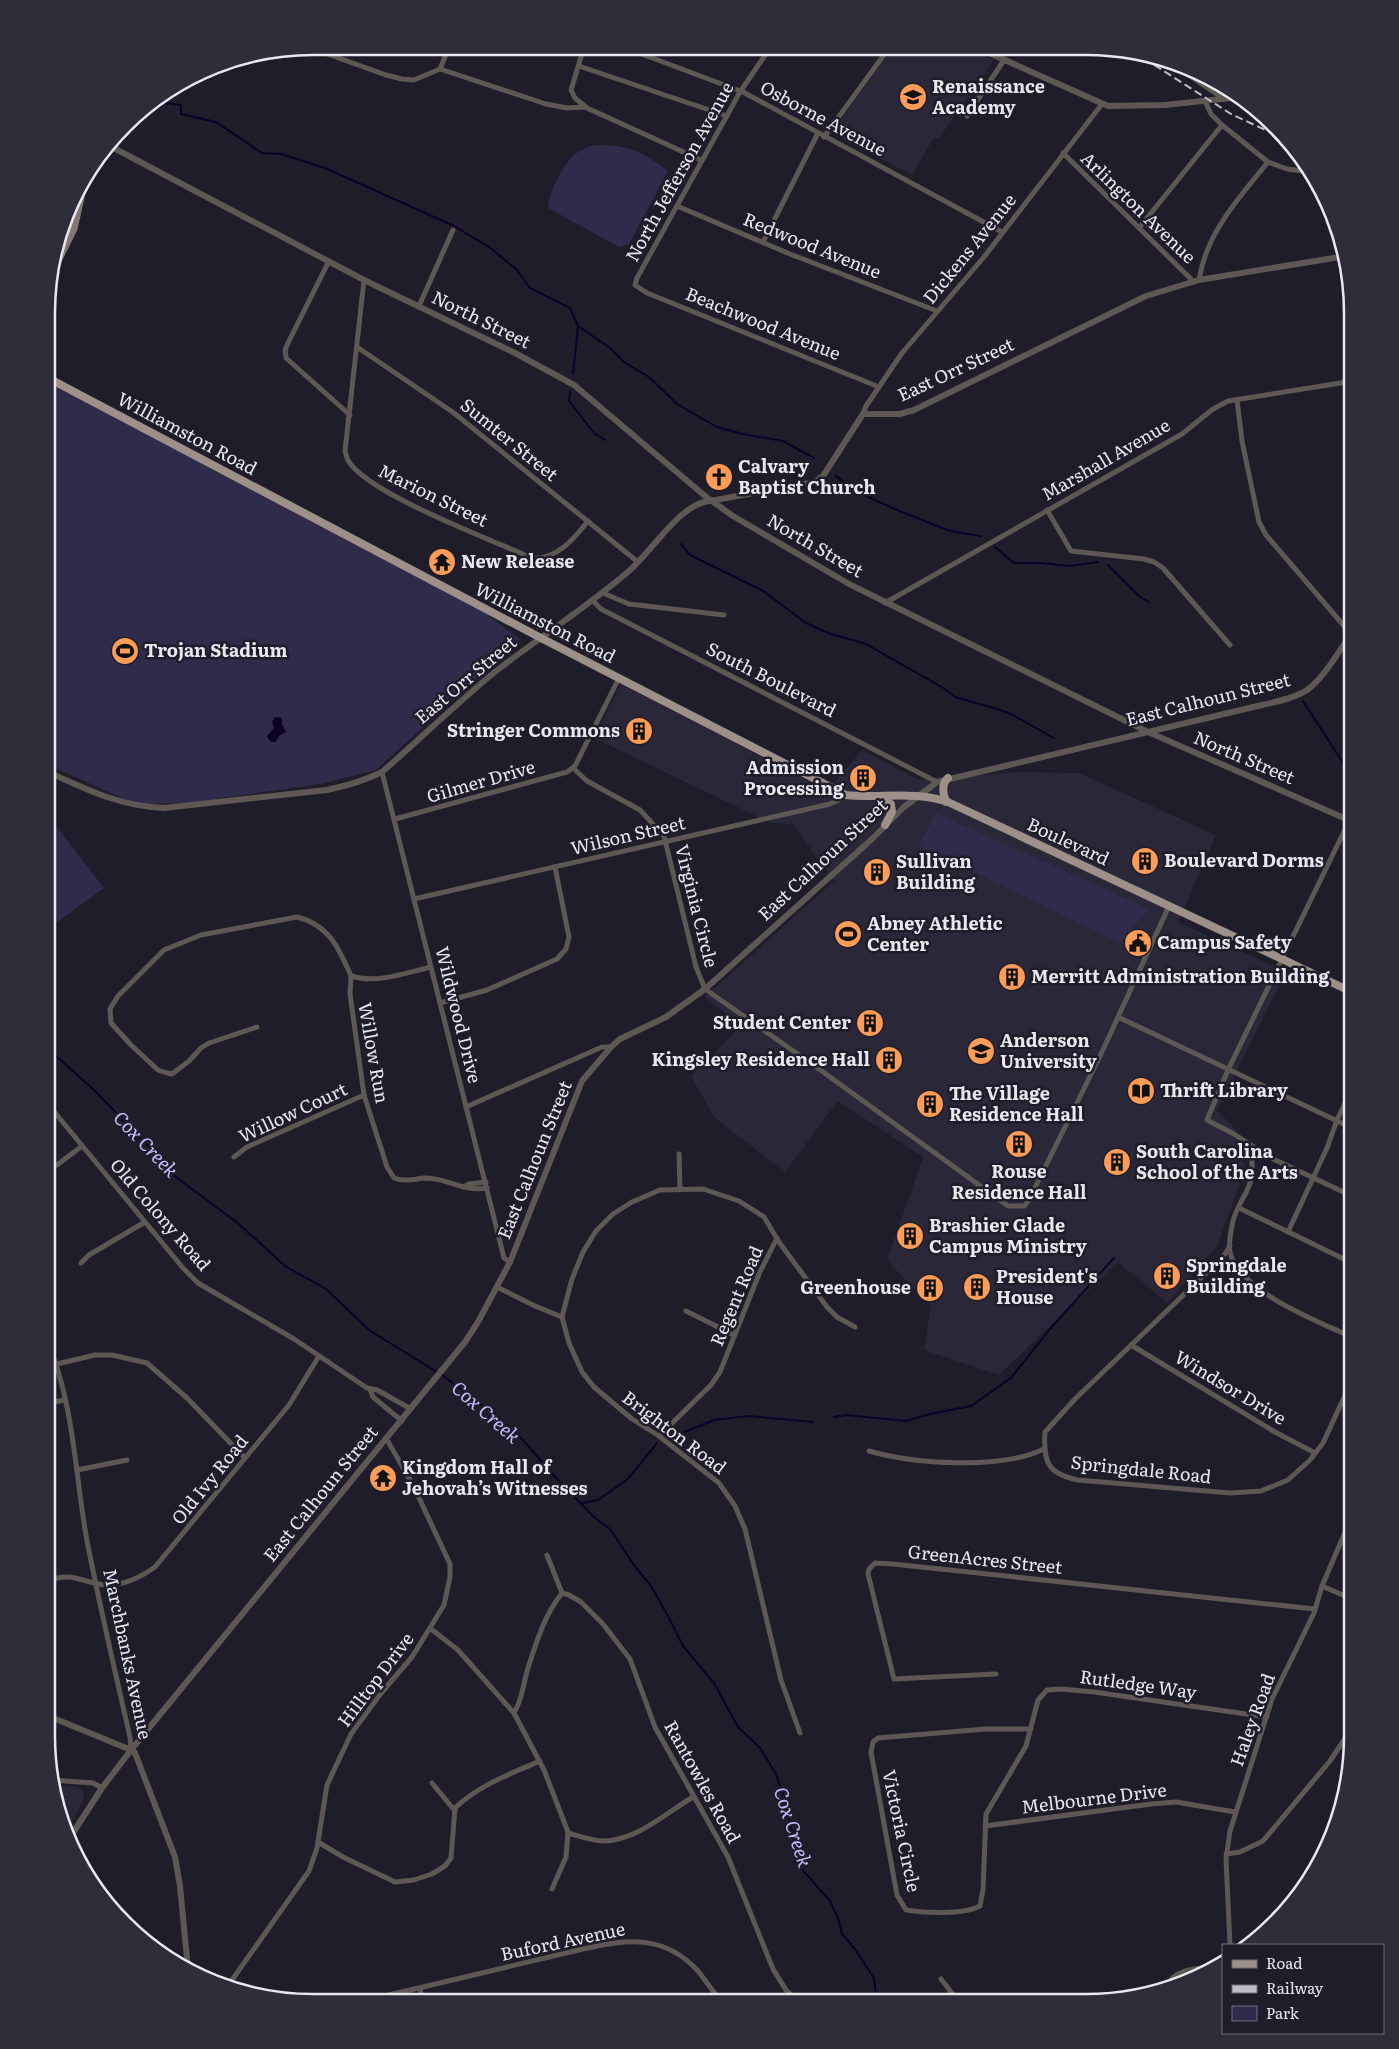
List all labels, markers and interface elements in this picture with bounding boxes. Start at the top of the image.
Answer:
place label: Renaissance Academy [932,72,1045,120]
street label: Osborne Avenue [756,73,892,162]
street label: North Jefferson Avenue [618,76,739,266]
school or university icon: Renaissance Academy [898,82,928,112]
street label: Arlington Avenue [1075,145,1203,269]
street label: Dickens Avenue [916,187,1022,309]
street label: Redwood Avenue [739,205,886,285]
street label: Beachwood Avenue [682,279,845,366]
street label: North Street [428,283,536,355]
street label: East Orr Street [893,330,1019,407]
street label: Williamston Road [113,384,262,481]
street label: Sumter Street [455,391,565,487]
street label: Marshall Avenue [1036,411,1175,506]
place label: Calvary Baptist Church [738,452,876,500]
street label: Marion Street [374,456,494,533]
church icon: Calvary Baptist Church [704,462,734,492]
street label: North Street [763,506,870,584]
temple icon: New Release [427,547,457,577]
place label: New Release [461,547,574,574]
street label: Williamston Road [471,574,621,669]
street label: East Orr Street [408,628,522,730]
street label: South Boulevard [702,634,841,723]
sports icon: Trojan Stadium [110,636,140,666]
place label: Trojan Stadium [144,636,288,663]
street label: East Calhoun Street [1123,665,1293,732]
place label: Stringer Commons [447,716,620,743]
building icon: Stringer Commons [624,716,654,746]
street label: North Street [1190,723,1300,790]
street label: Gilmer Drive [423,752,538,809]
place label: Admission Processing [744,753,845,801]
building icon: Admission Processing [848,763,878,793]
street label: East Calhoun Street [751,791,893,926]
street label: Wilson Street [568,808,688,861]
street label: Boulevard [1023,810,1114,871]
street label: Virginia Circle [669,841,726,970]
building icon: Boulevard Dorms [1130,846,1160,876]
place label: Boulevard Dorms [1164,846,1324,873]
place label: Sullivan Building [896,847,976,895]
building icon: Sullivan Building [862,857,892,887]
place label: Abney Athletic Center [867,909,1003,957]
sports icon: Abney Athletic Center [833,919,863,949]
public building icon: Campus Safety [1123,928,1153,958]
place label: Campus Safety [1157,928,1292,955]
street label: Wildwood Drive [429,943,490,1086]
building icon: Merritt Administration Building [997,962,1027,992]
place label: Merritt Administration Building [1031,962,1330,989]
street label: Willow Run [352,1000,397,1105]
place label: Student Center [713,1008,851,1035]
building icon: Student Center [855,1008,885,1038]
place label: Anderson University [1000,1026,1097,1074]
school or university icon: Anderson University [966,1036,996,1066]
place label: Kingsley Residence Hall [651,1045,870,1072]
building icon: Kingsley Residence Hall [874,1045,904,1075]
street label: Willow Court [234,1074,352,1149]
street label: East Calhoun Street [490,1076,578,1243]
library icon: Thrift Library [1126,1076,1156,1106]
place label: Thrift Library [1160,1076,1288,1103]
place label: The Village Residence Hall [949,1079,1084,1127]
building icon: The Village Residence Hall [915,1089,945,1119]
water label: Cox Creek [108,1104,186,1183]
building icon: Rouse Residence Hall [1004,1129,1034,1159]
place label: South Carolina School of the Arts [1136,1137,1298,1185]
building icon: South Carolina School of the Arts [1102,1147,1132,1177]
street label: Old Colony Road [104,1152,218,1276]
place label: Rouse Residence Hall [952,1157,1087,1205]
place label: Brashier Glade Campus Ministry [929,1211,1087,1259]
building icon: Brashier Glade Campus Ministry [895,1221,925,1251]
street label: Regent Road [702,1241,769,1350]
place label: Springdale Building [1186,1251,1287,1299]
building icon: Springdale Building [1152,1261,1182,1291]
place label: President's House [996,1262,1097,1310]
building icon: President's House [962,1272,992,1302]
place label: Greenhouse [800,1273,911,1300]
building icon: Greenhouse [915,1273,945,1303]
street label: Windsor Drive [1170,1343,1292,1431]
water label: Cox Creek [446,1373,528,1449]
street label: Brighton Road [617,1384,733,1480]
street label: East Calhoun Street [256,1418,384,1567]
street label: Old Ivy Road [164,1428,254,1530]
street label: Springdale Road [1070,1448,1213,1489]
place label: Kingdom Hall of Jehovah’s Witnesses [402,1453,588,1501]
temple icon: Kingdom Hall of Jehovah’s Witnesses [368,1463,398,1493]
street label: GreenAcres Street [907,1537,1064,1580]
street label: Marchbanks Avenue [97,1566,160,1742]
street label: Hilltop Drive [330,1626,419,1732]
street label: Rutledge Way [1078,1662,1199,1705]
street label: Haley Road [1222,1669,1281,1770]
street label: Rantowles Road [658,1715,748,1848]
street label: Victoria Circle [876,1767,929,1894]
street label: Melbourne Drive [1020,1775,1168,1820]
water label: Cox Creek [768,1783,820,1871]
street label: Buford Avenue [498,1914,627,1967]
legend [1222,1944,1384,2034]
text: Road [1266,1951,1302,1974]
text: Railway [1266,1976,1324,1999]
text: Park [1266,2001,1300,2024]

